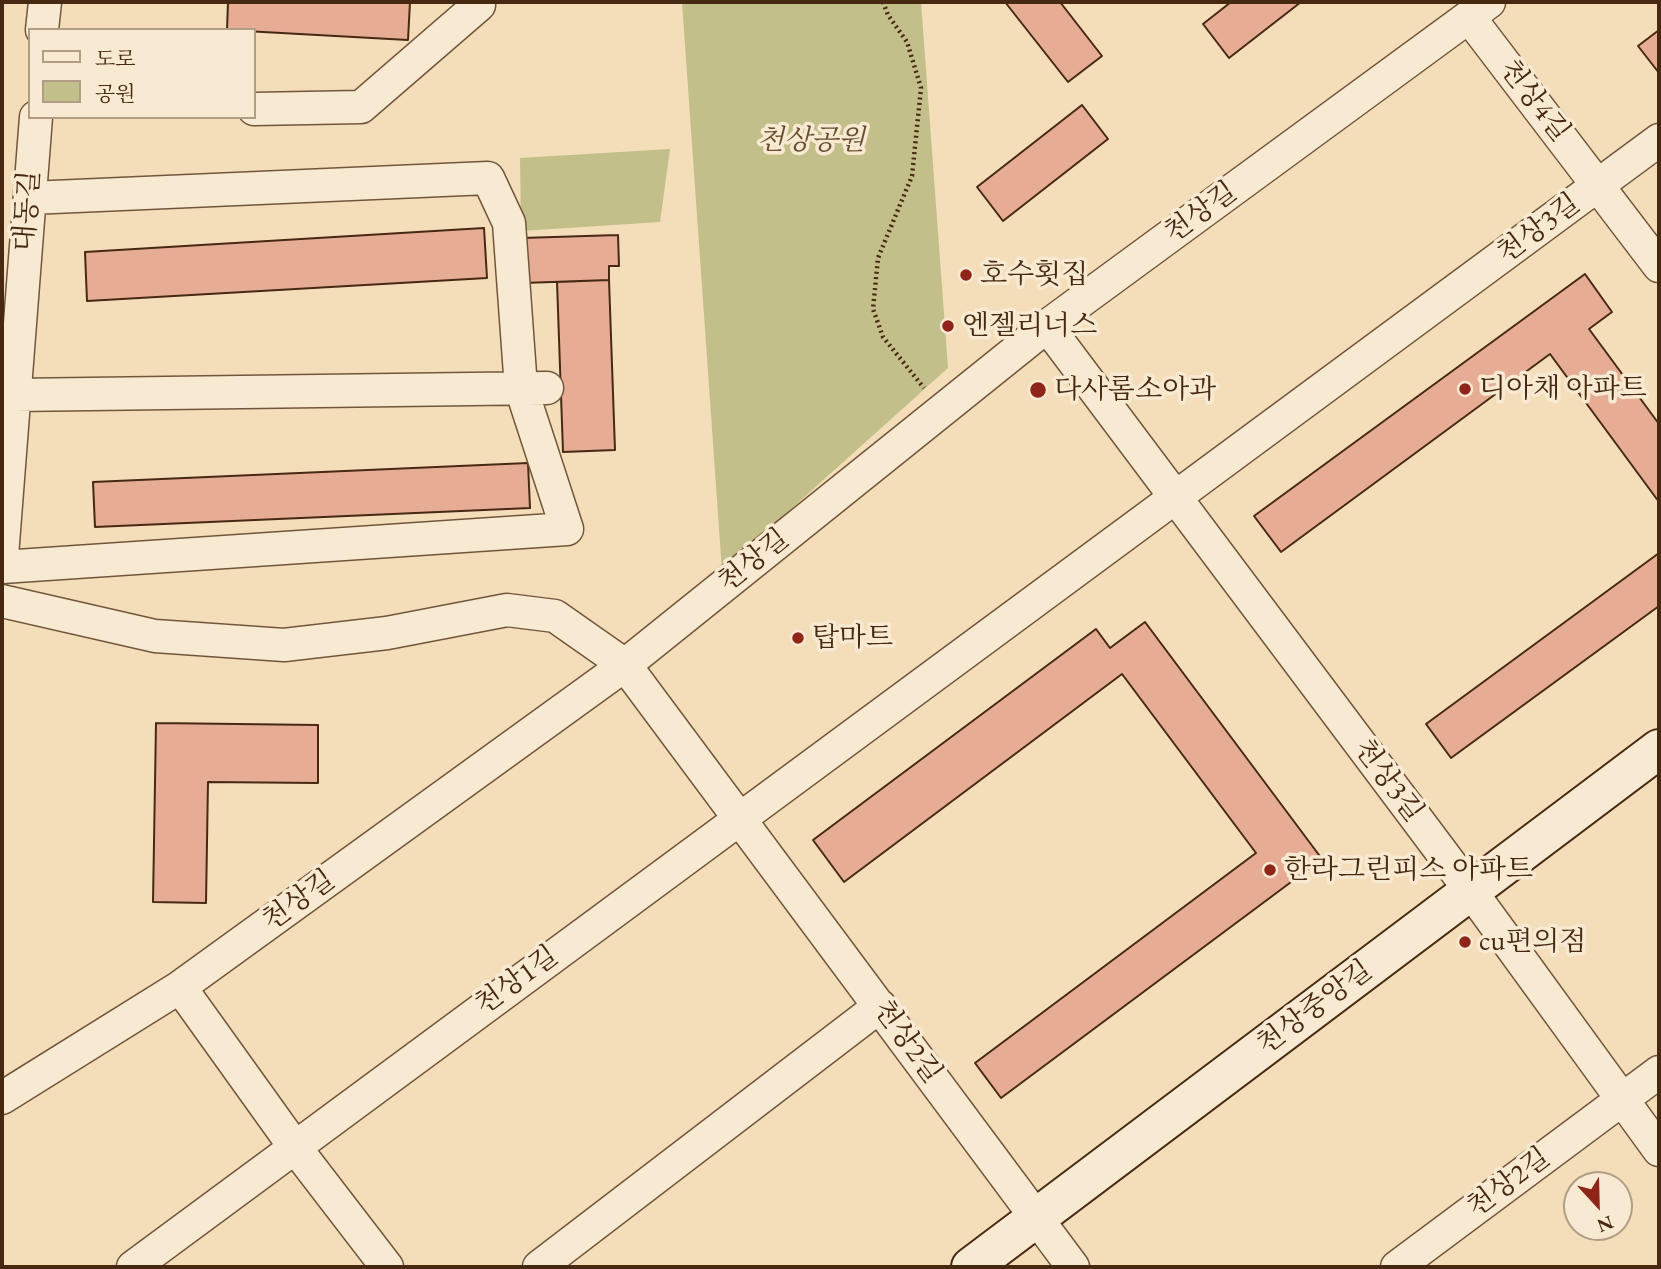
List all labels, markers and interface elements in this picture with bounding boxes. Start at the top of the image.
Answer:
legend [28,28,256,119]
text: 도로 [95,45,136,72]
street label: 천상4길 [1492,53,1576,149]
text: 공원 [95,80,136,107]
park label: 천상공원 [757,124,865,158]
street label: 대동길 [8,169,48,253]
street label: 천상길 [1158,176,1244,250]
street label: 천상3길 [1491,187,1587,271]
place label: 호수횟집 [980,258,1088,292]
marker: 호수횟집 [958,267,974,283]
place label: 엔젤리너스 [962,309,1097,343]
marker: 엔젤리너스 [940,318,956,334]
place label: 디아채 아파트 [1479,372,1647,406]
place label: 다사롬소아과 [1054,373,1216,407]
marker: 다사롬소아과 [1028,380,1048,400]
marker: 디아채 아파트 [1457,381,1473,397]
street label: 천상길 [712,522,796,600]
place label: 탑마트 [812,621,893,655]
marker: 탑마트 [790,630,806,646]
street label: 천상3길 [1346,733,1430,829]
place label: 한라그린피스 아파트 [1284,853,1533,887]
marker: 한라그린피스 아파트 [1262,862,1278,878]
street label: 천상길 [256,864,342,938]
place label: cu편의점 [1479,925,1586,959]
marker: cu편의점 [1457,934,1473,950]
street label: 천상1길 [469,940,565,1022]
street label: 천상중앙길 [1251,954,1379,1062]
street label: 천상2길 [866,994,948,1090]
street label: 천상2길 [1461,1141,1557,1225]
north arrow [1563,1171,1633,1241]
text: N [1593,1210,1617,1239]

